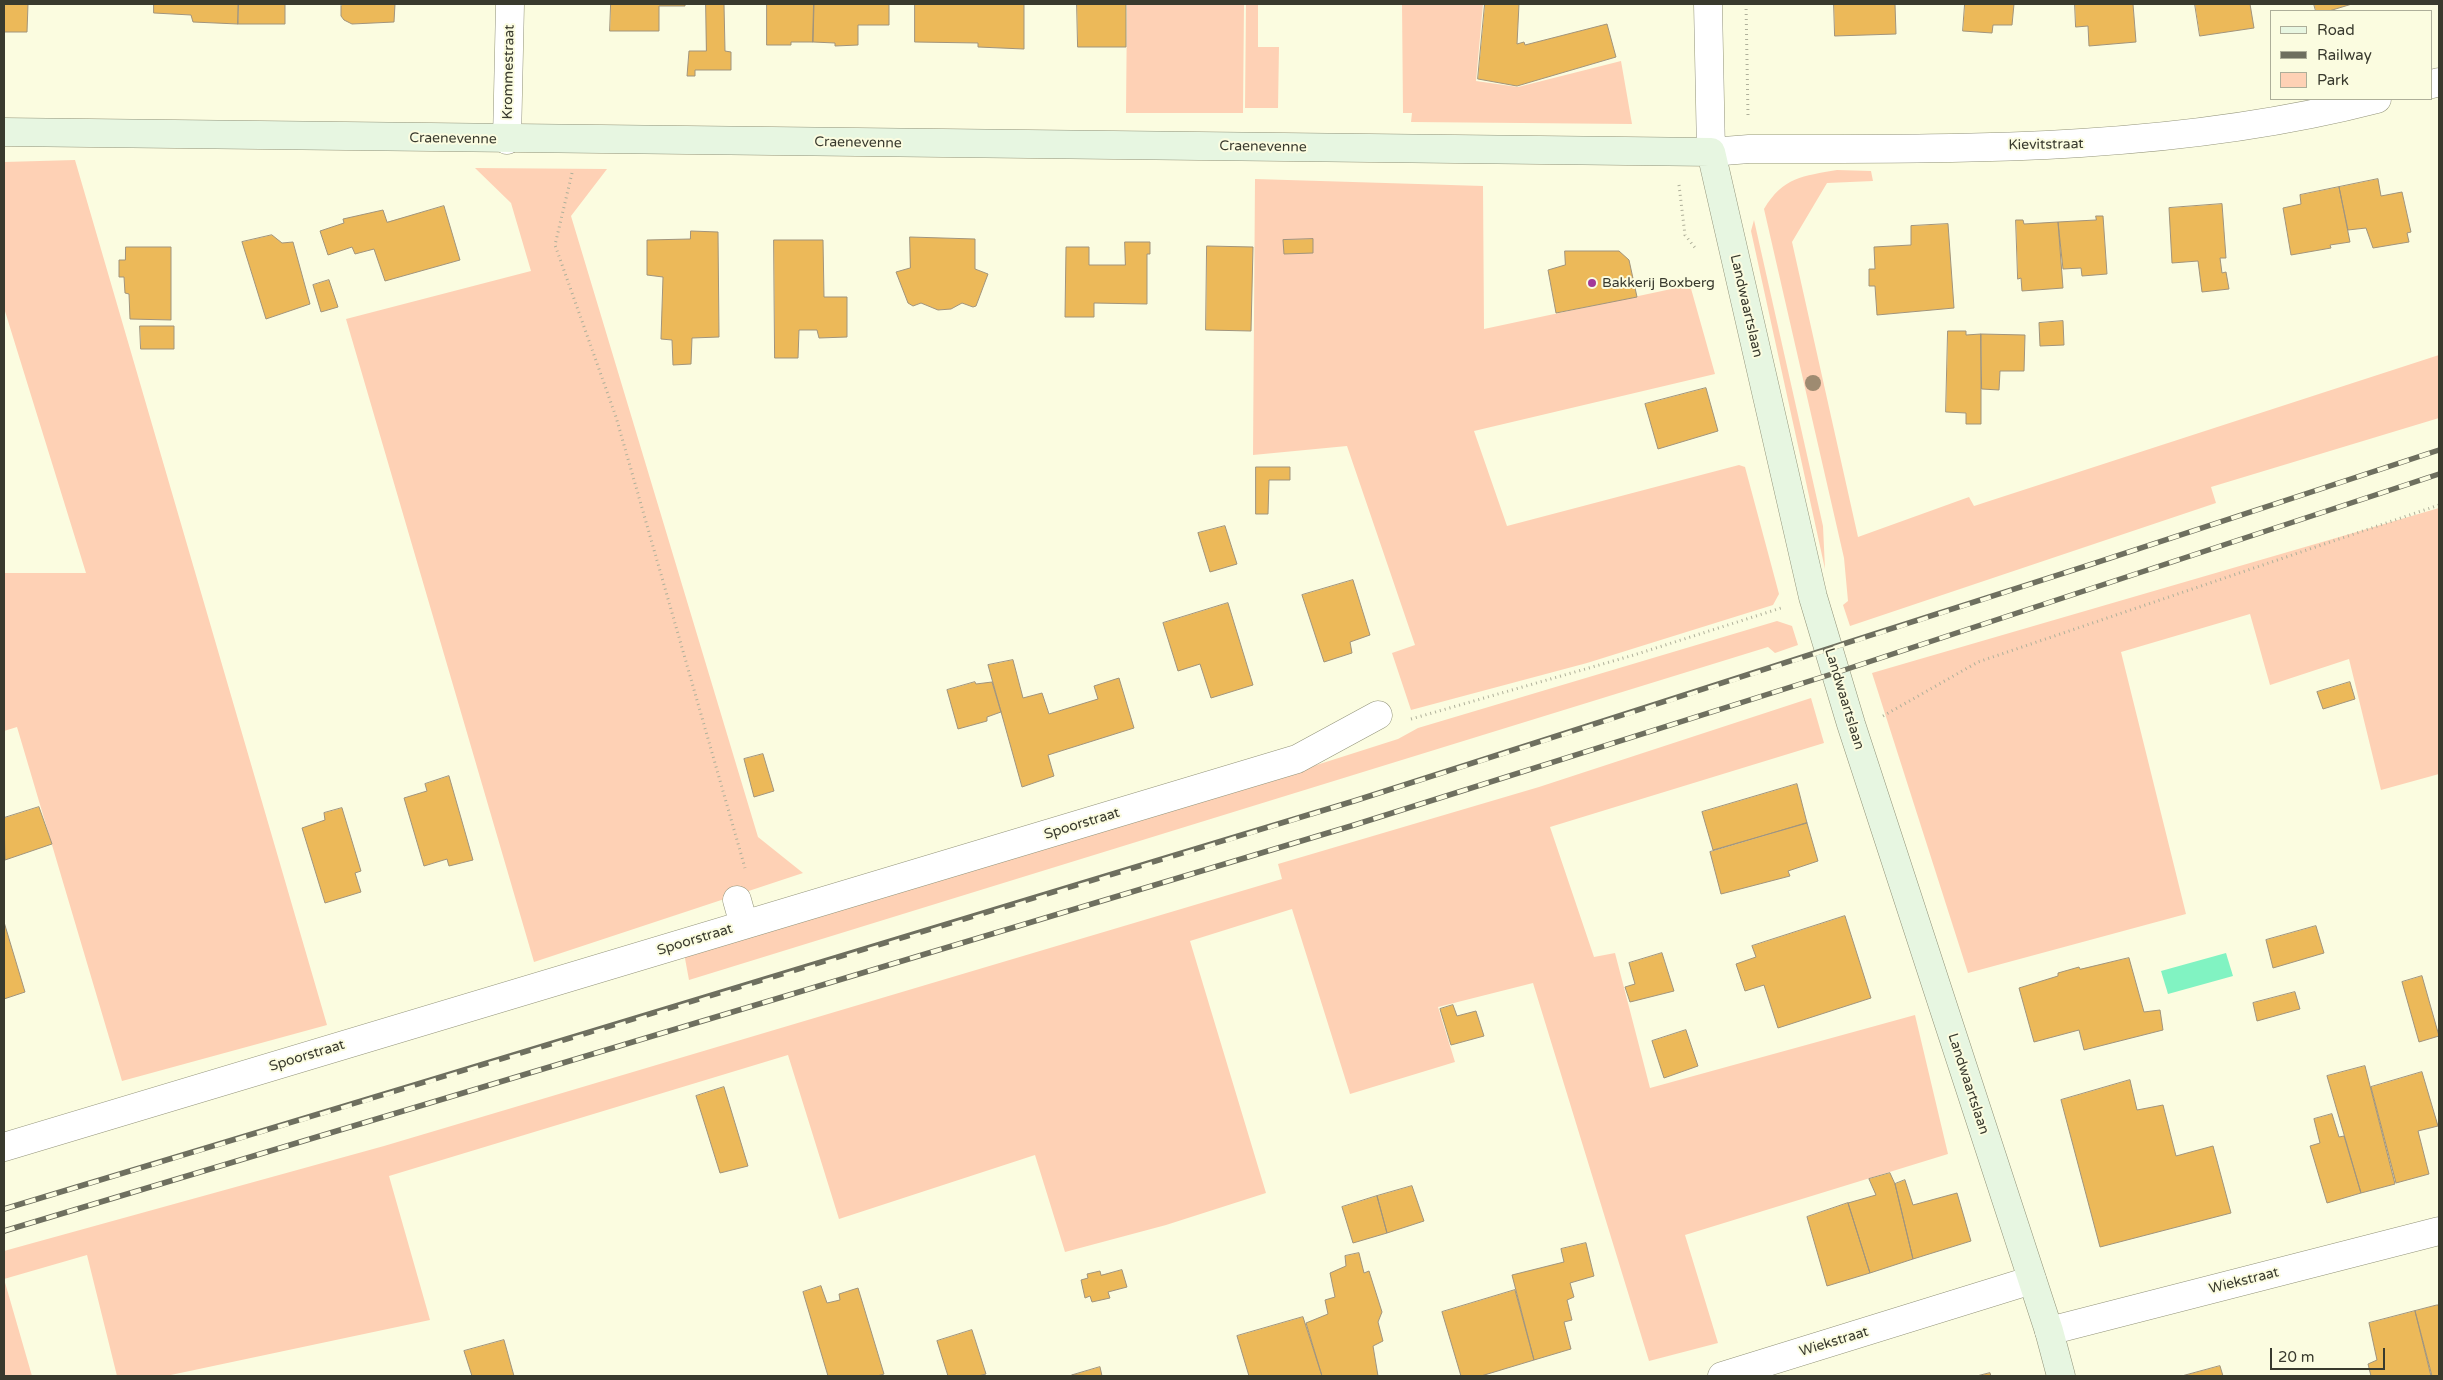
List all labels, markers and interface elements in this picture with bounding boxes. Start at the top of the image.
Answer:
legend [2270,10,2433,100]
text: Road [2317,21,2355,39]
street label: Krommestraat [500,24,518,120]
text: Railway [2317,46,2372,64]
text: Park [2317,71,2349,89]
street label: Craenevenne [409,130,497,148]
street label: Craenevenne [814,134,902,152]
street label: Kievitstraat [2008,136,2084,154]
street label: Craenevenne [1219,138,1307,156]
street label: Landwaartslaan [1726,253,1766,359]
place label: Bakkerij Boxberg [1602,275,1715,291]
marker: Bakkerij Boxberg [1586,277,1598,289]
street label: Landwaartslaan [1821,646,1867,752]
street label: Spoorstraat [1042,805,1122,843]
street label: Spoorstraat [655,921,735,959]
street label: Landwaartslaan [1944,1031,1992,1137]
street label: Spoorstraat [267,1037,347,1075]
street label: Wiekstraat [2207,1264,2281,1298]
street label: Wiekstraat [1797,1324,1871,1360]
scale bar [2273,1338,2388,1370]
text: 20 m [2278,1348,2315,1366]

